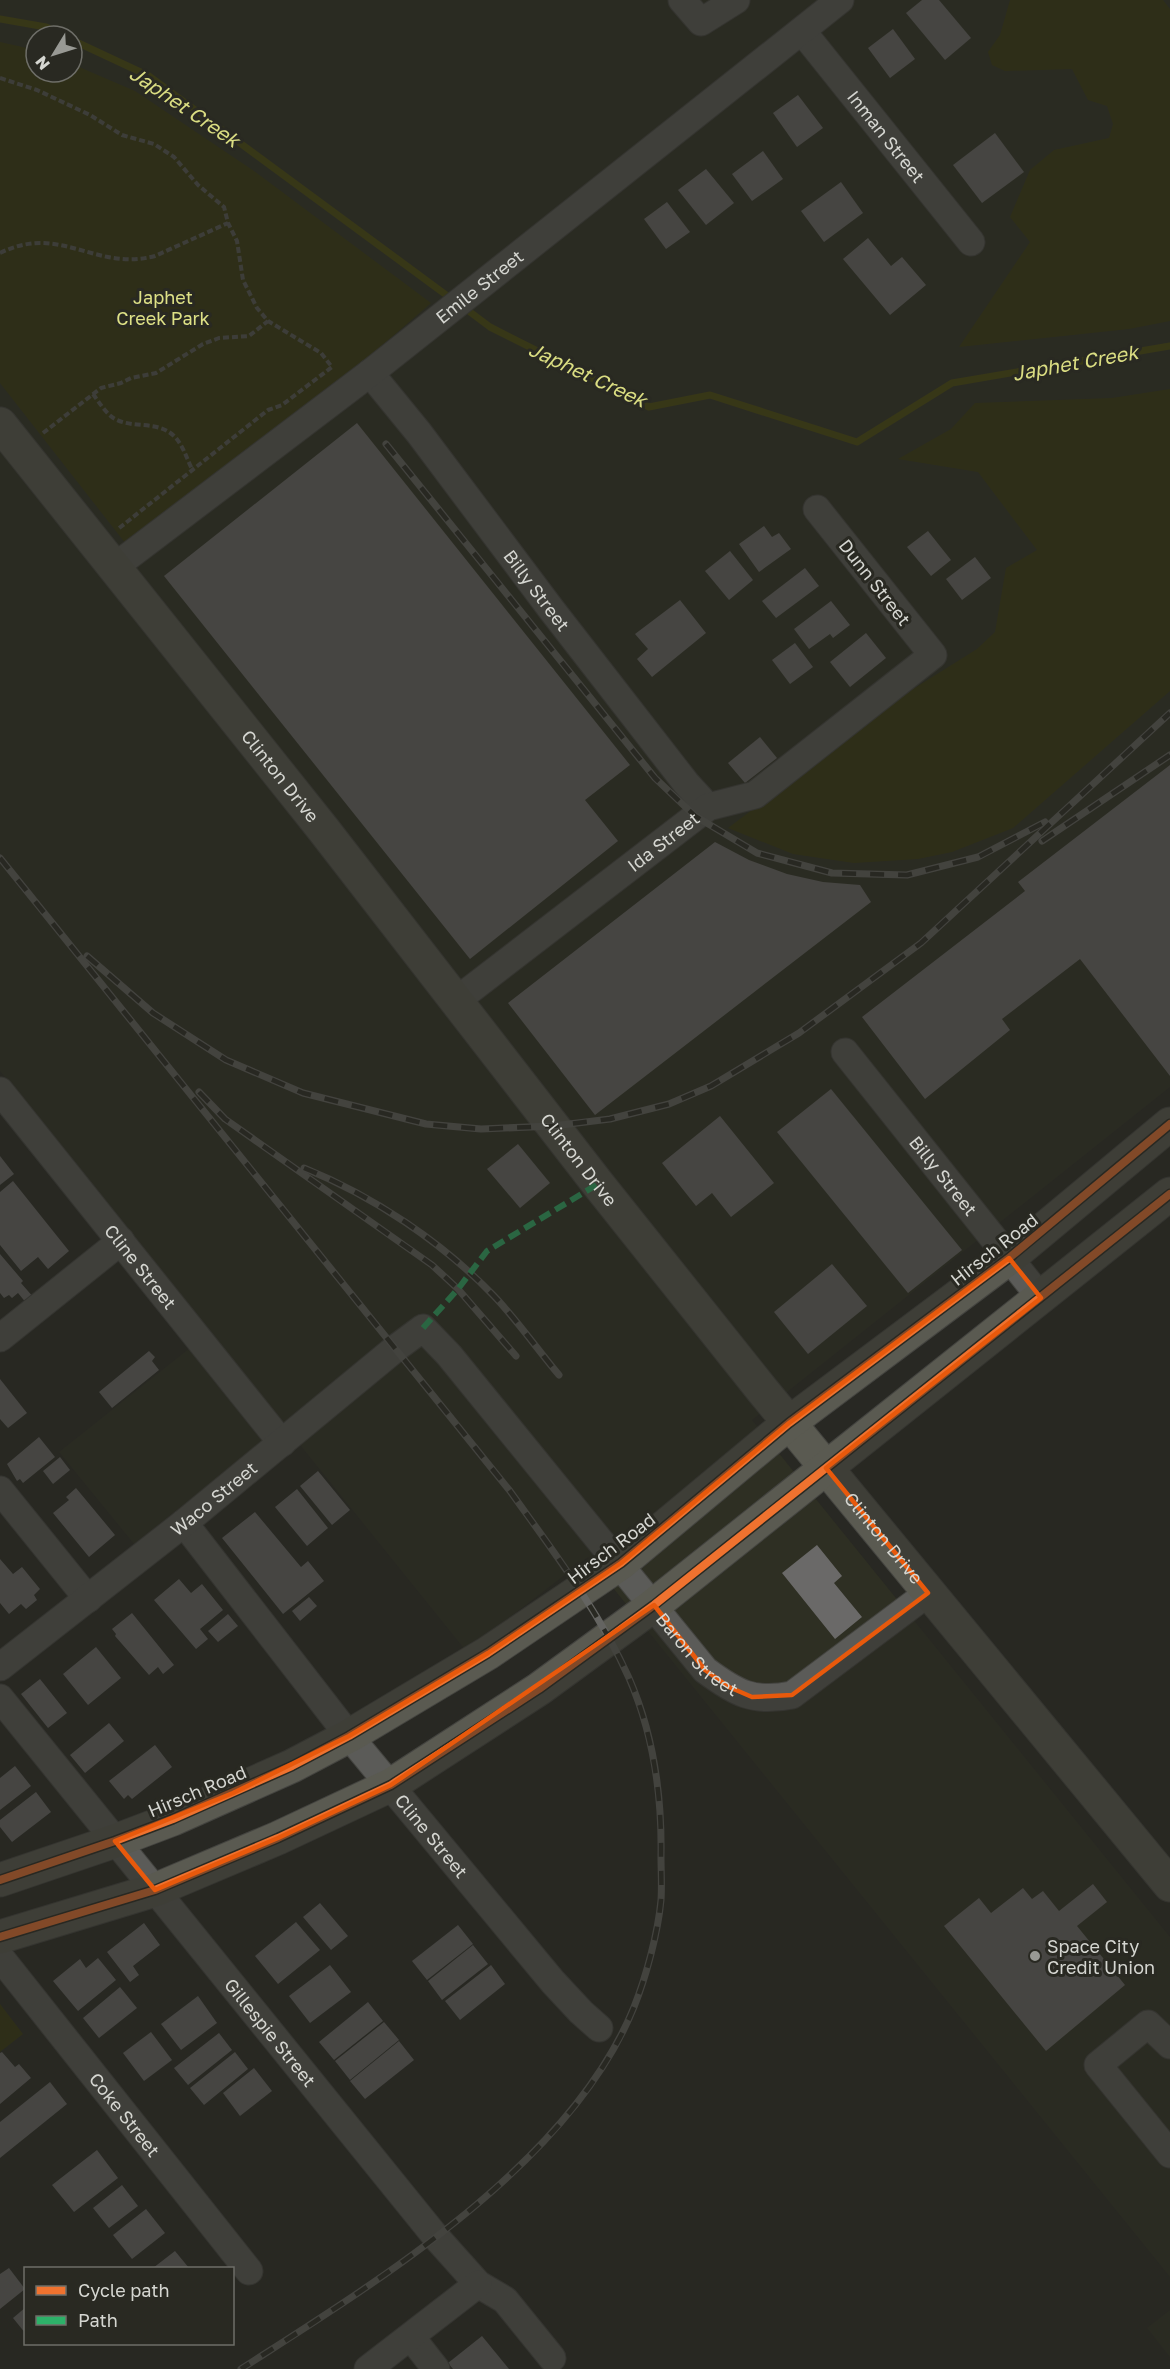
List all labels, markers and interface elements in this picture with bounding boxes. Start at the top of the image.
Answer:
north arrow [24,24,84,84]
text: N [31,52,54,74]
water label: Japhet Creek [126,60,247,153]
street label: Inman Street [843,86,930,187]
street label: Emile Street [431,245,527,328]
park label: Japhet Creek Park [116,286,210,329]
water label: Japhet Creek [525,336,653,413]
water label: Japhet Creek [1010,339,1142,385]
street label: Dunn Street [834,534,916,630]
street label: Billy Street [499,545,575,635]
street label: Clinton Drive [237,725,324,826]
street label: Ida Street [623,807,703,876]
street label: Clinton Drive [536,1108,622,1210]
street label: Billy Street [905,1131,982,1220]
street label: Hirsch Road [946,1208,1042,1290]
street label: Cline Street [100,1220,181,1313]
street label: Waco Street [166,1457,261,1540]
street label: Clinton Drive [840,1488,928,1588]
street label: Hirsch Road [563,1508,659,1588]
street label: Baron Street [652,1608,742,1700]
street label: Hirsch Road [145,1760,249,1822]
street label: Cline Street [391,1789,473,1882]
place label: Space City Credit Union [1047,1935,1155,1978]
marker: Space City Credit Union [1028,1949,1042,1963]
street label: Gillespie Street [220,1974,321,2091]
street label: Coke Street [85,2068,165,2161]
legend [24,2267,234,2345]
text: Cycle path [78,2279,170,2301]
text: Path [78,2309,118,2331]

